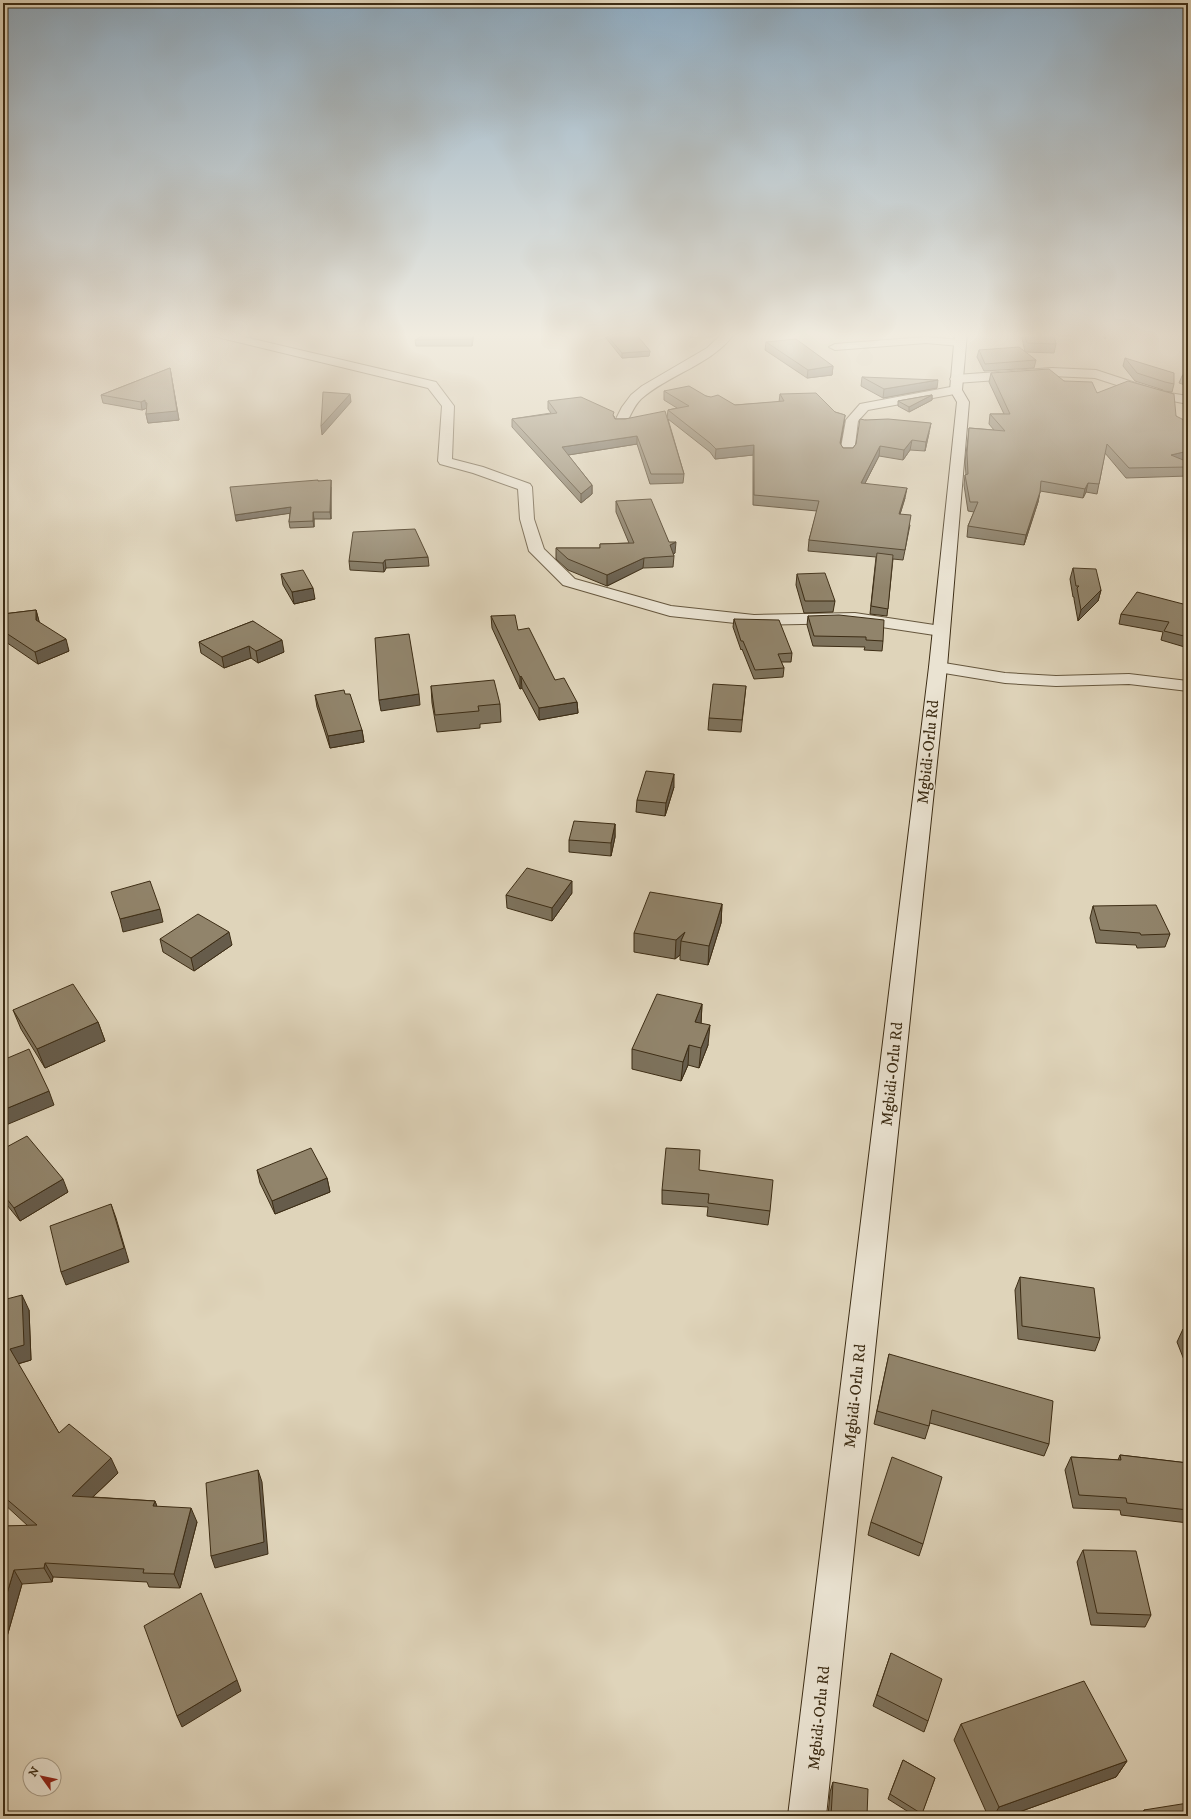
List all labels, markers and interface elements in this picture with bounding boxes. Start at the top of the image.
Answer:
street label: Mgbidi-Orlu Rd [913,699,943,805]
street label: Mgbidi-Orlu Rd [877,1021,907,1127]
street label: Mgbidi-Orlu Rd [840,1343,870,1449]
street label: Mgbidi-Orlu Rd [804,1665,834,1771]
north arrow [22,1757,62,1797]
text: N [26,1764,43,1780]

